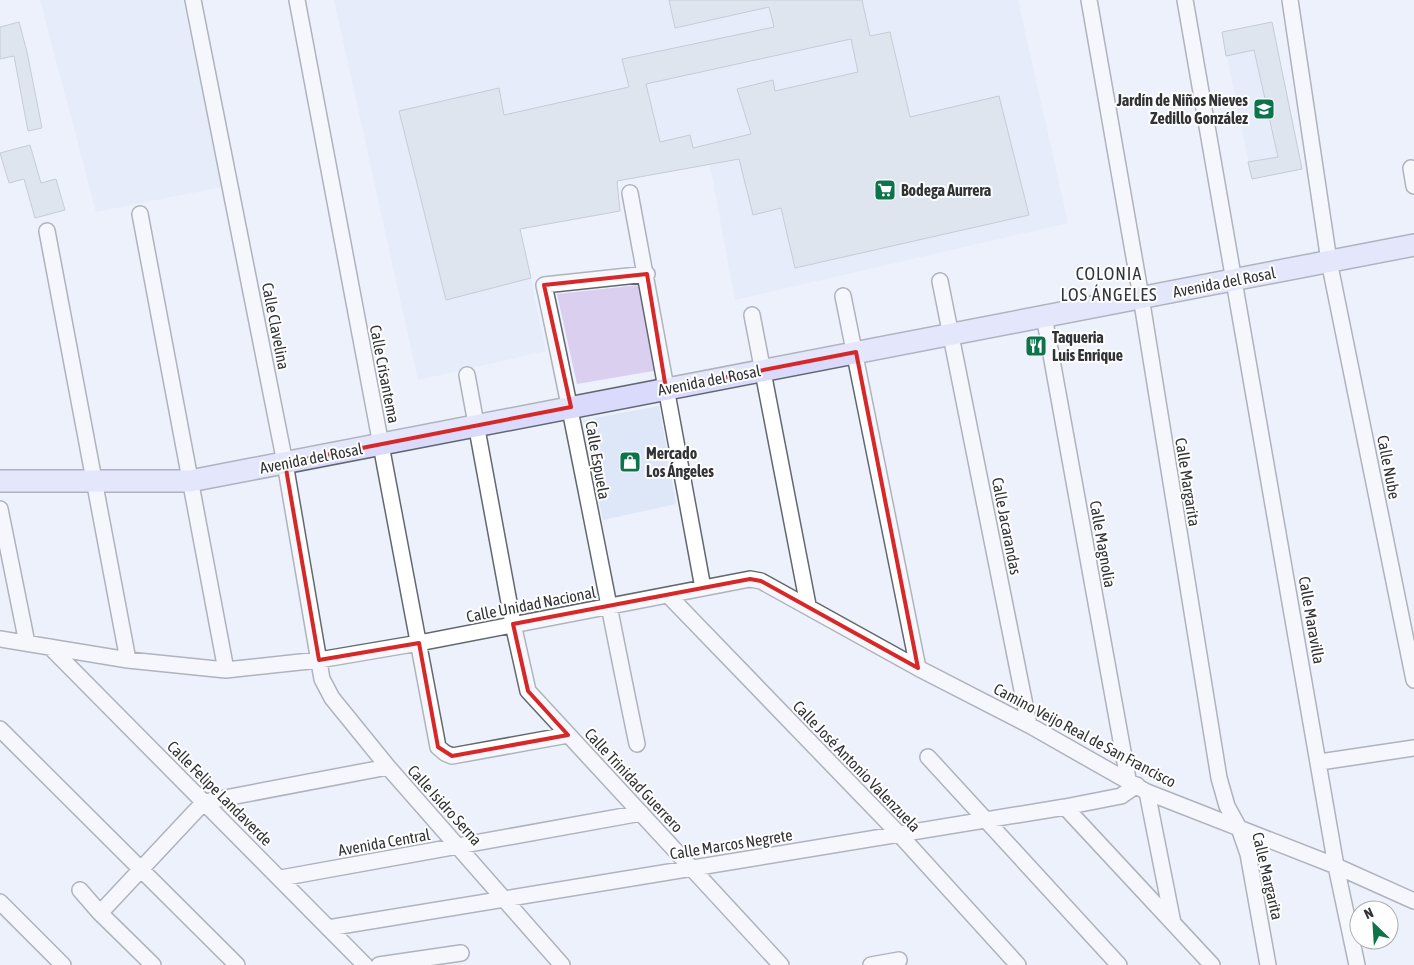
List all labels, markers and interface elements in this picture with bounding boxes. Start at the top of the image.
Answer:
place label: Jardín de Niños Nieves Zedillo González [1116,91,1248,127]
school or university icon: Jardín de Niños Nieves Zedillo González [1252,97,1276,121]
supermarket icon: Bodega Aurrera [873,178,897,202]
place label: Bodega Aurrera [901,181,991,199]
district label: COLONIA LOS ÁNGELES [1061,263,1158,305]
street label: Avenida del Rosal [1171,263,1278,301]
street label: Calle Clavelina [259,281,293,371]
street label: Calle Crisantema [367,323,403,425]
place label: Taqueria Luis Enrique [1052,328,1123,364]
restaurant icon: Taqueria Luis Enrique [1024,334,1048,358]
street label: Avenida del Rosal [656,361,763,399]
street label: Calle Espuela [581,419,614,501]
street label: Calle Nube [1374,434,1404,500]
street label: Calle Margarita [1171,437,1204,528]
street label: Avenida del Rosal [258,439,365,477]
place label: Mercado Los Ángeles [646,444,714,480]
shop icon: Mercado Los Ángeles [618,450,642,474]
street label: Calle Jacarandas [989,476,1025,576]
street label: Calle Magnolia [1086,499,1120,589]
street label: Calle Maravilla [1295,575,1329,665]
street label: Calle Unidad Nacional [465,582,598,625]
street label: Camino Veijo Real de San Francisco [990,679,1179,792]
street label: Calle José Antonio Valenzuela [790,697,924,835]
street label: Calle Trinidad Guerrero [581,724,687,836]
street label: Calle Felipe Landaverde [163,737,276,850]
street label: Calle Isidro Serna [404,761,486,849]
street label: Avenida Central [337,825,432,859]
street label: Calle Marcos Negrete [668,825,794,864]
street label: Calle Margarita [1248,830,1287,922]
north arrow [1349,900,1399,950]
text: N [1361,904,1376,922]

